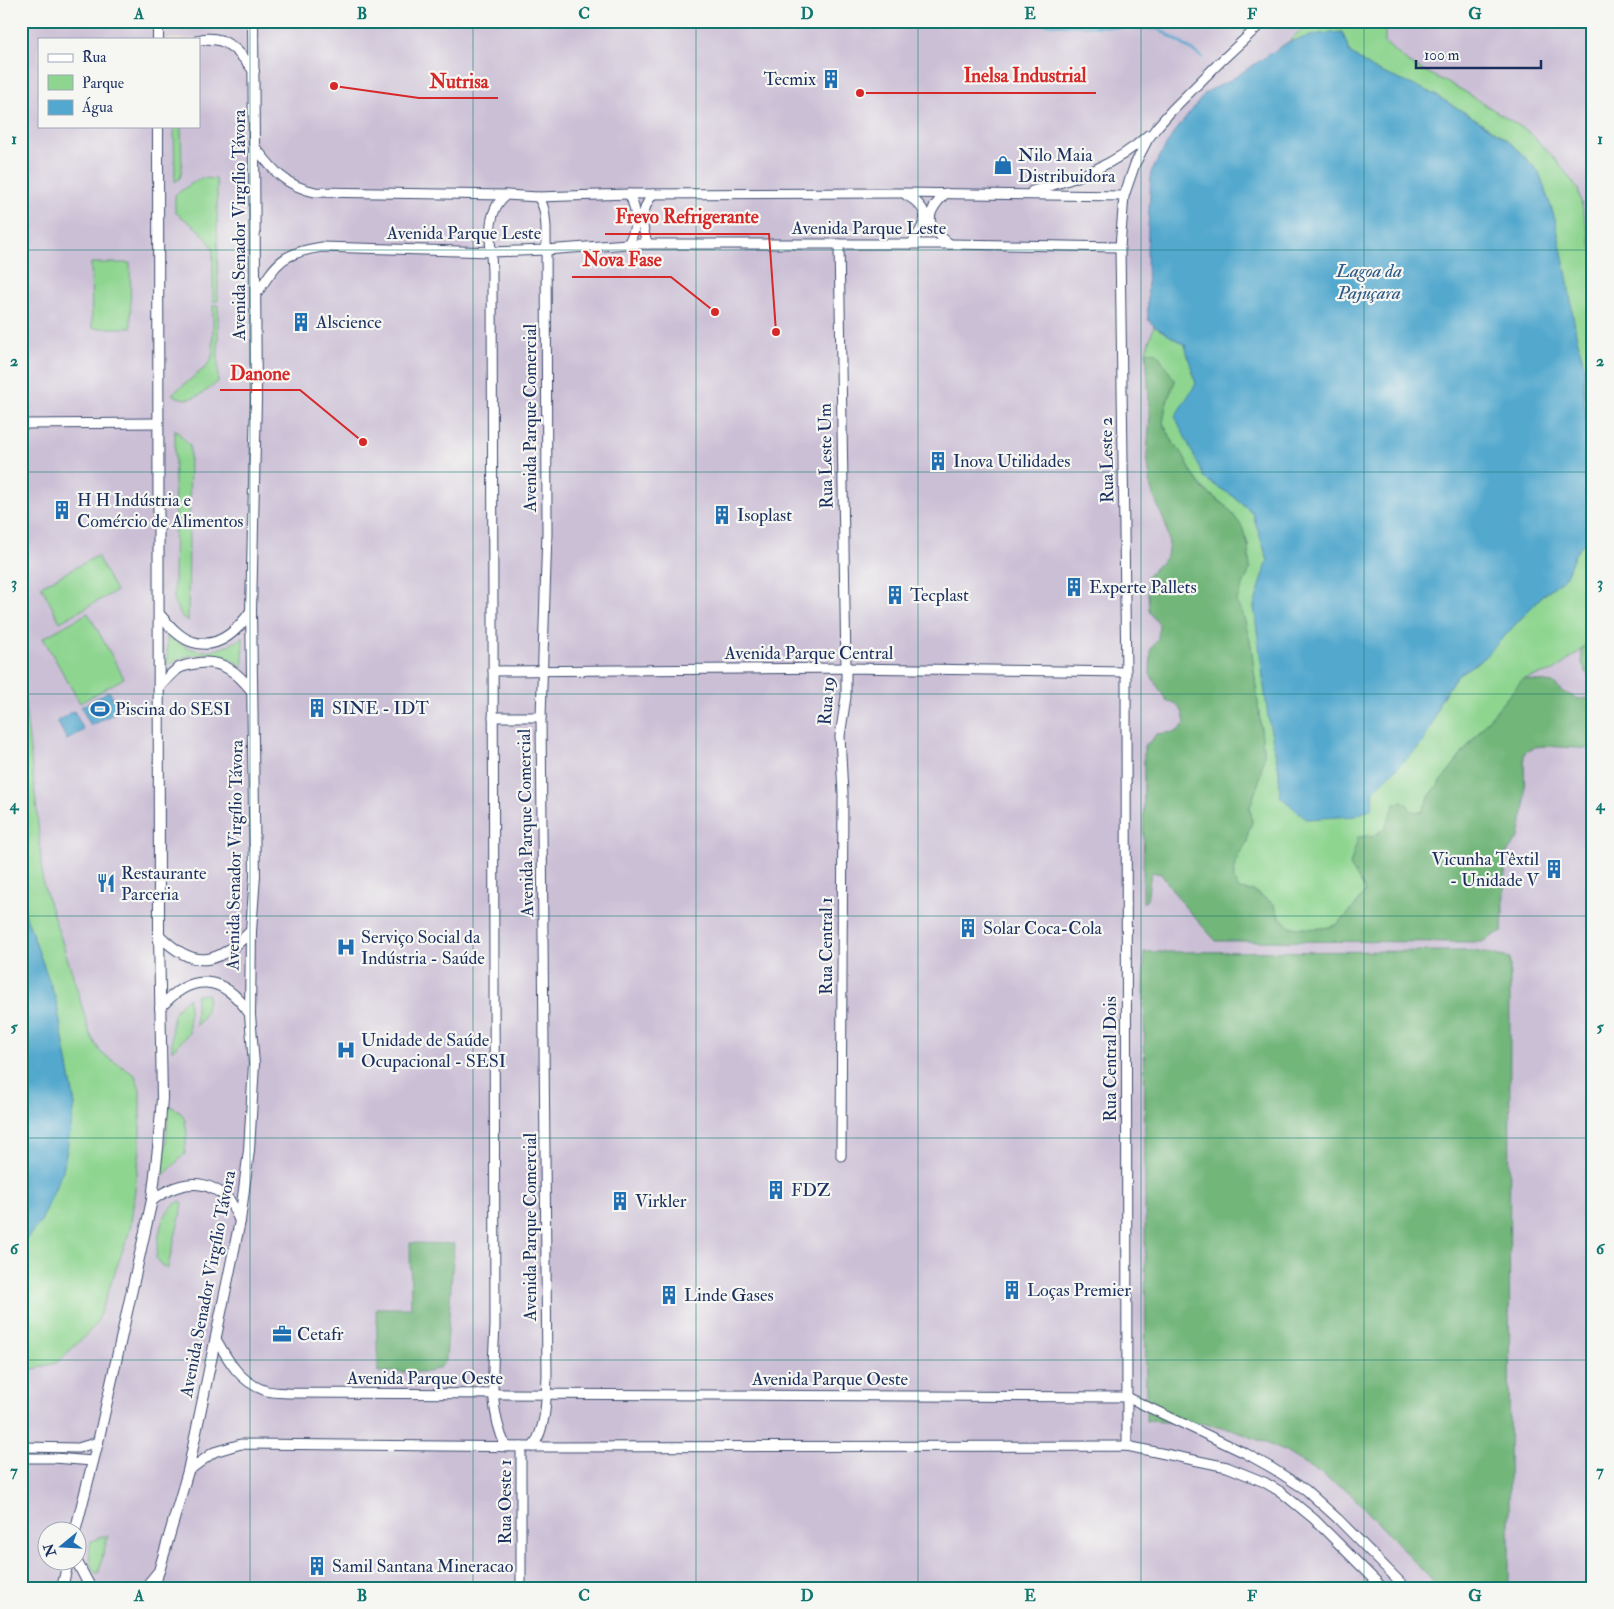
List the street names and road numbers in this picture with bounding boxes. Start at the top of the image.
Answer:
street label: Avenida Senador Virgílio Távora [228,109,251,341]
street label: Avenida Parque Leste [791,217,947,240]
street label: Avenida Parque Leste [386,222,542,245]
street label: Avenida Parque Comercial [519,323,542,513]
street label: Rua Leste Um [814,403,838,509]
street label: Rua Leste 2 [1095,417,1119,503]
street label: Avenida Parque Central [724,642,894,665]
street label: Rua 19 [813,676,841,726]
street label: Avenida Parque Comercial [513,728,539,918]
street label: Avenida Senador Virgílio Távora [221,739,249,972]
street label: Rua Central 1 [815,897,838,995]
street label: Rua Central Dois [1099,996,1122,1122]
street label: Avenida Parque Comercial [519,1132,542,1322]
street label: Avenida Senador Virgílio Távora [175,1168,241,1400]
street label: Avenida Parque Oeste [346,1367,504,1390]
street label: Avenida Parque Oeste [751,1368,909,1391]
street label: Rua Oeste 1 [494,1459,517,1545]

